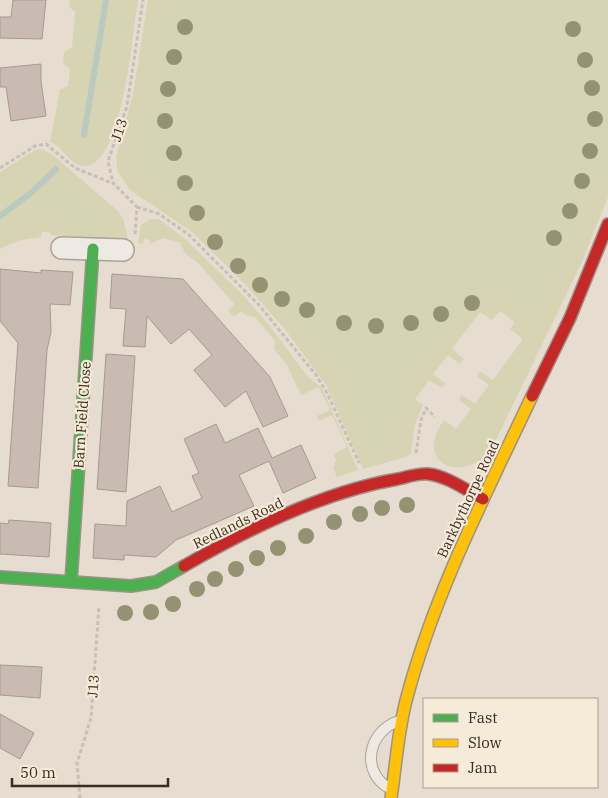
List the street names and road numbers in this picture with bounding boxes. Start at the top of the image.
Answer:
street label: J13 [107,116,131,144]
street label: Barn Field Close [69,361,95,469]
street label: Barkbythorpe Road [433,437,503,561]
street label: Redlands Road [190,493,286,553]
street label: J13 [83,674,103,698]

